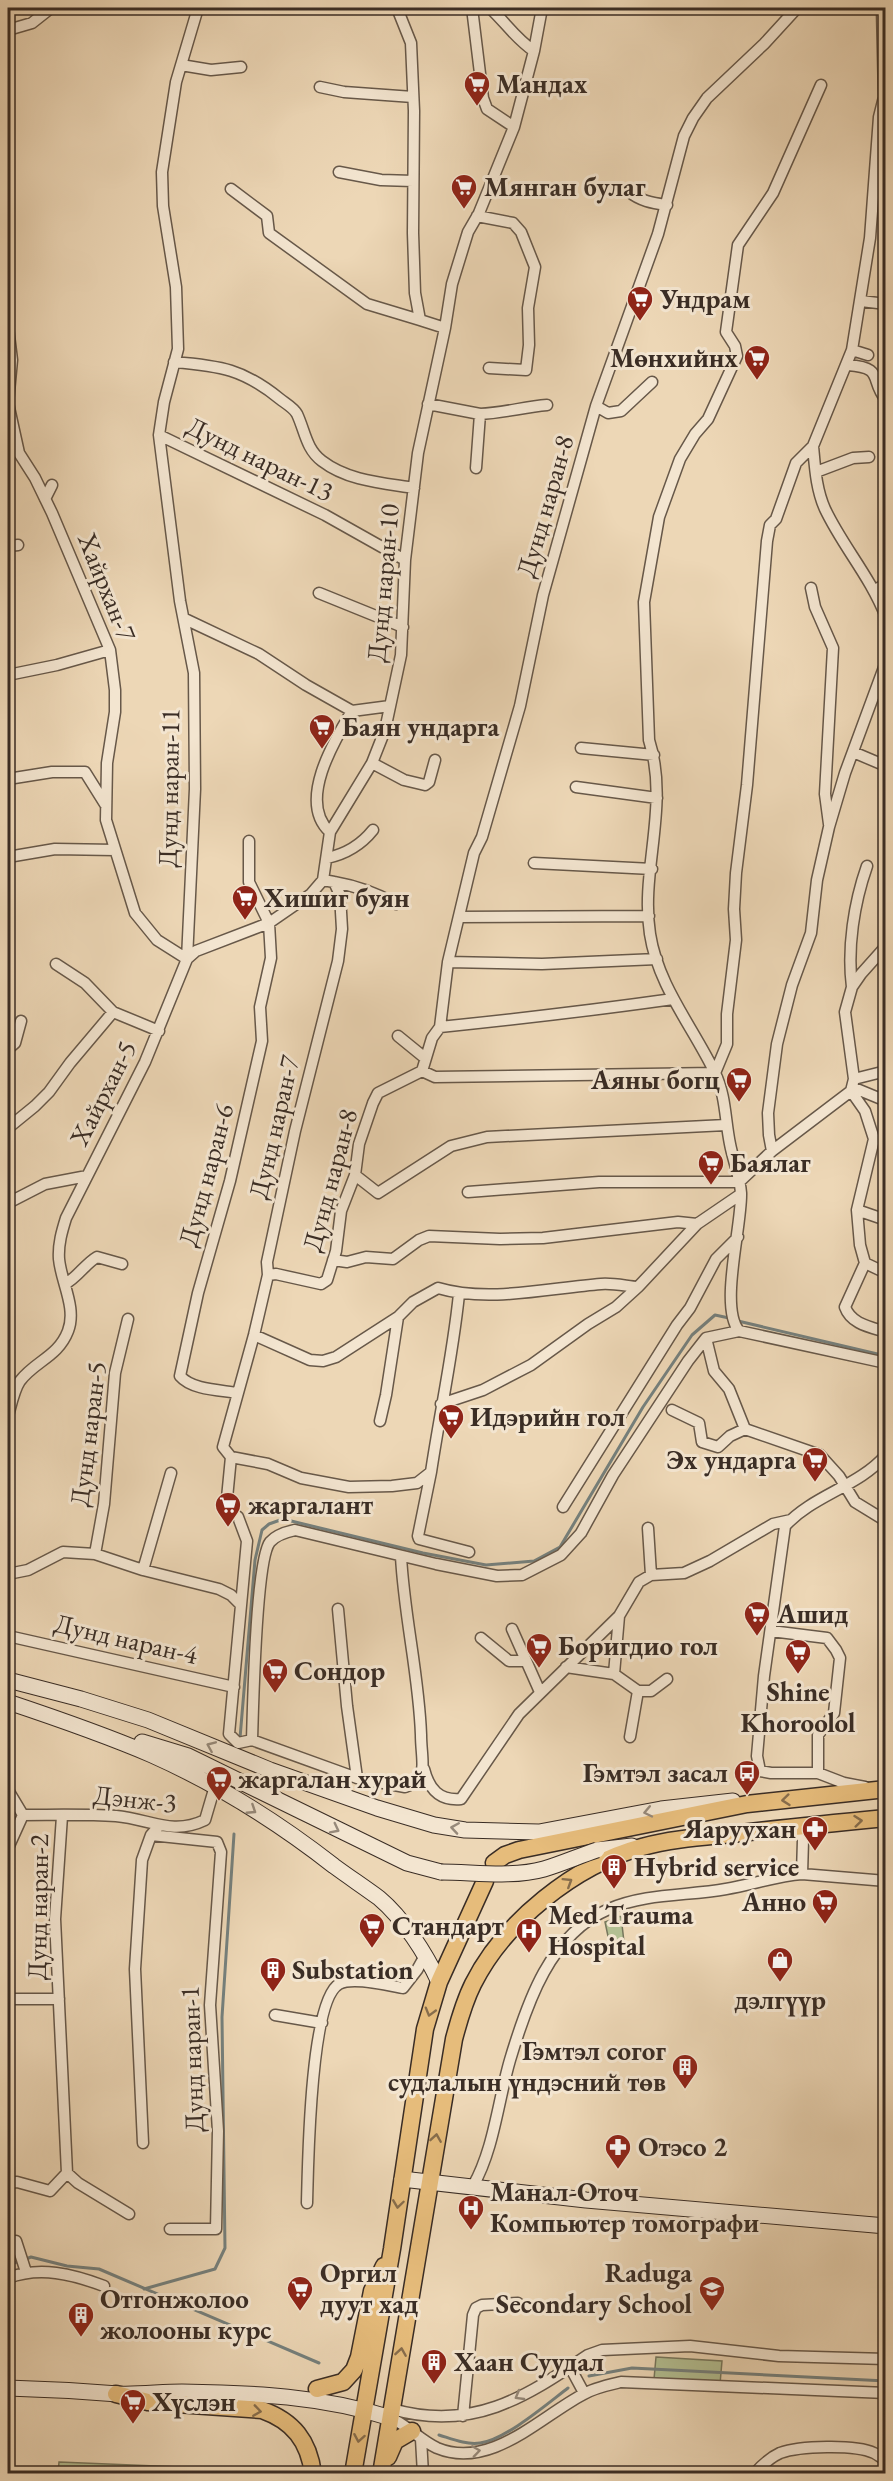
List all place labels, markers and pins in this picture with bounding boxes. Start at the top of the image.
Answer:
place label: Мандах [496,66,588,101]
supermarket icon: Мандах [462,69,492,107]
place label: Мянган булаг [484,169,646,204]
supermarket icon: Мянган булаг [449,172,479,210]
place label: Ундрам [659,281,750,316]
supermarket icon: Ундрам [625,284,655,322]
place label: Мөнхийнх [610,340,738,375]
supermarket icon: Мөнхийнх [742,343,772,381]
place label: Баян ундарга [342,709,500,744]
supermarket icon: Баян ундарга [307,712,337,750]
place label: Хишиг буян [263,880,410,915]
supermarket icon: Хишиг буян [230,883,260,921]
place label: Аяны богц [590,1062,720,1097]
supermarket icon: Аяны богц [724,1065,754,1103]
place label: Баялаг [730,1145,811,1180]
supermarket icon: Баялаг [696,1148,726,1186]
place label: Идэрийн гол [470,1399,625,1434]
supermarket icon: Идэрийн гол [436,1402,466,1440]
place label: Эх ундарга [666,1442,796,1477]
supermarket icon: Эх ундарга [800,1445,830,1483]
place label: жаргалант [248,1487,373,1522]
supermarket icon: жаргалант [213,1490,243,1528]
place label: Ашид [776,1596,848,1631]
supermarket icon: Ашид [742,1599,772,1637]
place label: Боригдио гол [558,1628,718,1663]
supermarket icon: Боригдио гол [524,1631,554,1669]
supermarket icon: Shine Khoroolol [783,1637,813,1675]
place label: Сондор [294,1653,385,1688]
supermarket icon: Сондор [260,1656,290,1694]
place label: Shine Khoroolol [740,1674,856,1740]
place label: Гэмтэл засал [583,1755,728,1790]
bus stop icon: Гэмтэл засал [732,1758,762,1796]
place label: жаргалан хурай [238,1761,427,1796]
supermarket icon: жаргалан хурай [204,1764,234,1802]
place label: Яаруухан [683,1811,796,1846]
pharmacy icon: Яаруухан [800,1814,830,1852]
place label: Hybrid service [634,1849,799,1884]
building icon: Hybrid service [599,1852,629,1890]
place label: Анно [741,1884,806,1919]
supermarket icon: Анно [810,1887,840,1925]
place label: Med Trauma Hospital [548,1897,694,1963]
place label: Стандарт [392,1908,504,1943]
supermarket icon: Стандарт [357,1911,387,1949]
hospital icon: Med Trauma Hospital [514,1916,544,1954]
shop icon: дэлгүүр [765,1945,795,1983]
place label: Substation [292,1952,413,1987]
building icon: Substation [258,1955,288,1993]
place label: дэлгүүр [734,1982,826,2017]
place label: Гэмтэл согог судлалын үндэсний төв [388,2033,666,2099]
building icon: Гэмтэл согог судлалын үндэсний төв [670,2052,700,2090]
place label: Отэсо 2 [638,2129,727,2164]
pharmacy icon: Отэсо 2 [603,2132,633,2170]
place label: Манал-Оточ Компьютер томографи [490,2174,759,2240]
hospital icon: Манал-Оточ Компьютер томографи [456,2193,486,2231]
place label: Оргил дуут хад [320,2255,418,2321]
place label: Raduga Secondary School [496,2255,692,2321]
supermarket icon: Оргил дуут хад [285,2274,315,2312]
school or university icon: Raduga Secondary School [697,2274,727,2312]
place label: Отгонжолоо жолооны курс [100,2281,271,2347]
building icon: Отгонжолоо жолооны курс [66,2300,96,2338]
place label: Хаан Суудал [453,2344,604,2379]
building icon: Хаан Суудал [419,2347,449,2385]
place label: Хүслэн [151,2384,236,2419]
supermarket icon: Хүслэн [118,2387,148,2425]

